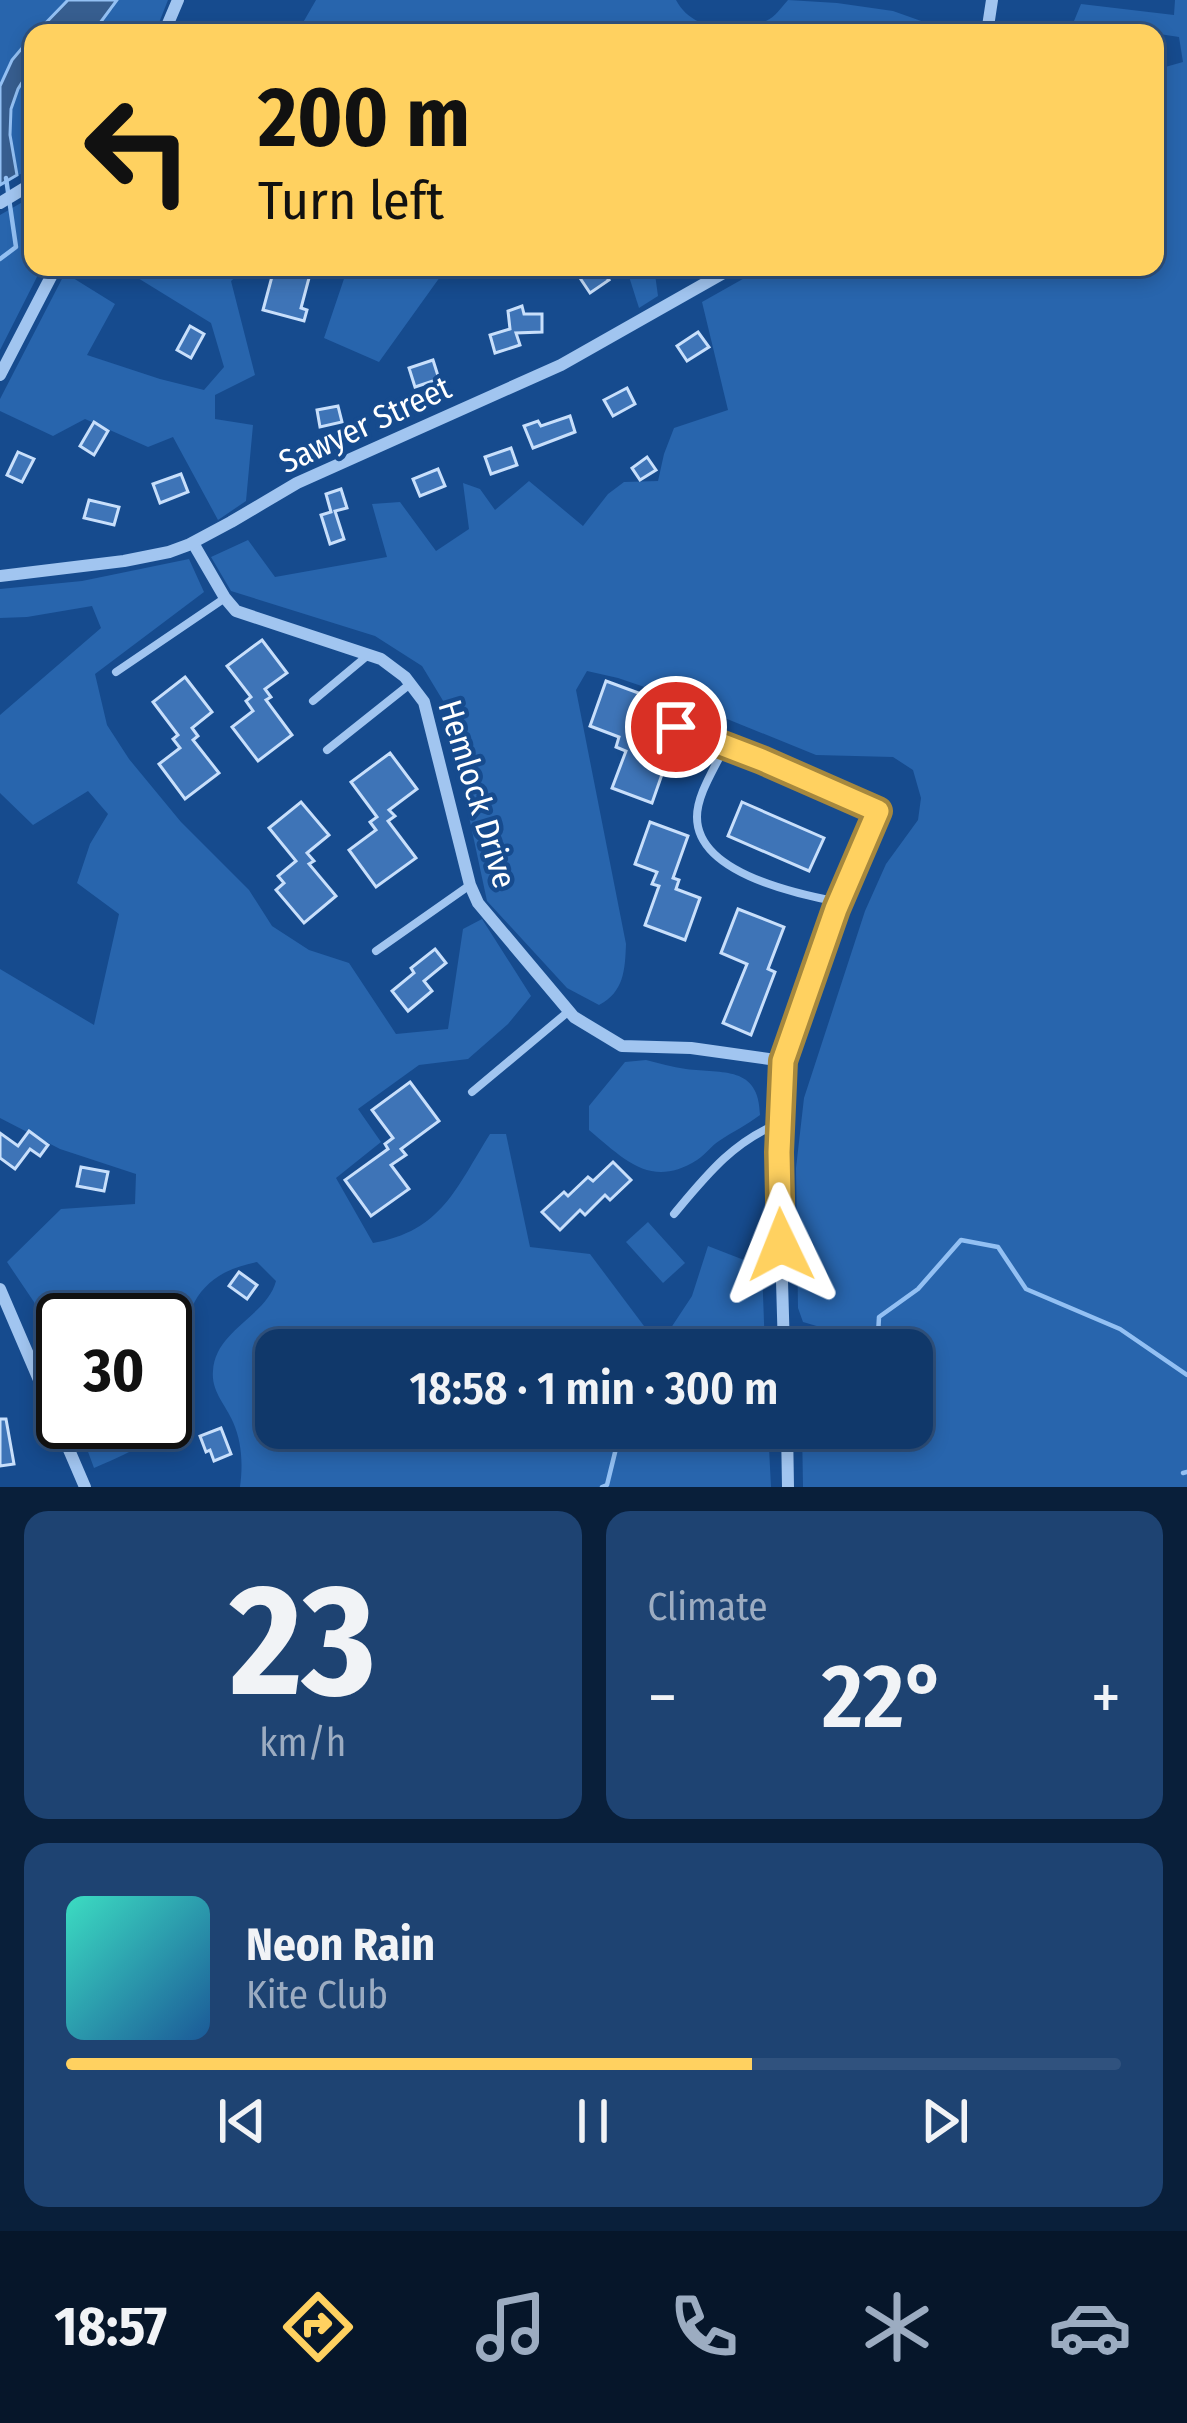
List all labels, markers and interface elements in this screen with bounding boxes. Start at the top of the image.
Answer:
text: 200 m [258,67,470,168]
icon: left [60,72,216,228]
text: Turn left [258,169,444,233]
street label: Sawyer Street [273,368,458,482]
pin [625,676,727,778]
icon: arrive [643,694,709,760]
street label: Hemlock Drive [429,695,525,893]
position arrow [718,1182,844,1308]
speed limit sign: 30 [36,1293,192,1449]
text: 18:58 · 1 min · 300 m [410,1362,778,1416]
text: 23 [230,1548,376,1735]
text: Climate [648,1584,768,1630]
text: 22° [822,1643,947,1751]
text: − [648,1658,677,1737]
text: + [1091,1658,1121,1737]
text: km/h [259,1720,346,1766]
text: Neon Rain [246,1918,435,1972]
text: Kite Club [246,1972,388,2018]
icon: previous [209,2088,275,2154]
icon: pause [560,2088,626,2154]
icon: next [912,2088,978,2154]
icon: directions [276,2285,360,2369]
icon: music [469,2285,553,2369]
icon: phone [662,2285,746,2369]
icon: climate [855,2285,939,2369]
icon: car [1048,2285,1132,2369]
text: 18:57 [55,2295,167,2359]

